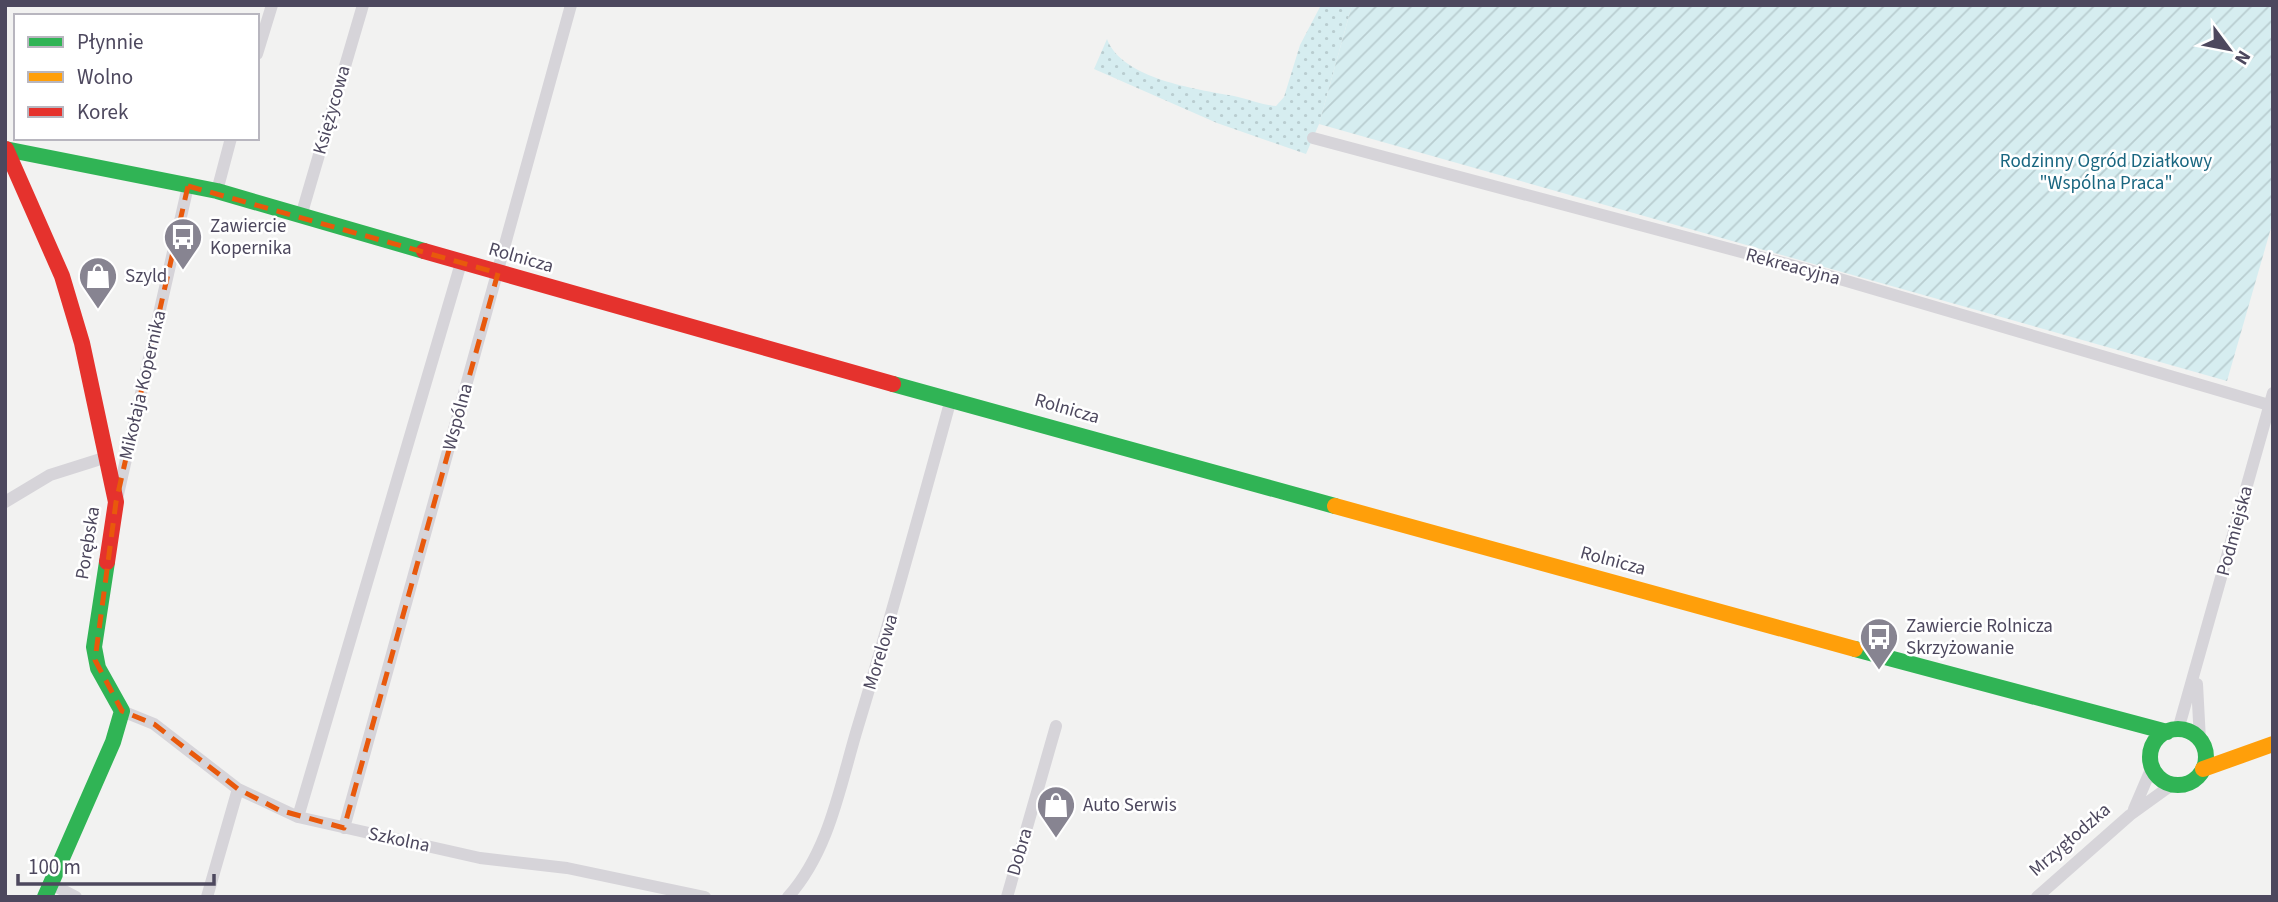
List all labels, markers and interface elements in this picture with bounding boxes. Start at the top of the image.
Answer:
legend [14,14,259,140]
north arrow [2194,14,2264,84]
text: Płynnie [77,27,144,57]
text: N [2227,45,2257,70]
text: Wolno [77,62,133,92]
street label: Księżycowa [306,62,358,158]
text: Korek [77,97,129,127]
park label: Rodzinny Ogród Działkowy "Wspólna Praca" [2000,148,2212,197]
place label: Zawiercie Kopernika [210,213,292,262]
bus stop icon: Zawiercie Kopernika [162,216,204,271]
street label: Rolnicza [485,236,557,280]
street label: Rekreacyjna [1743,241,1843,293]
shop icon: Szyld [77,255,119,310]
place label: Szyld [125,263,167,290]
street label: Mikołaja Kopernika [113,308,173,462]
street label: Wspólna [436,380,480,454]
street label: Rolnicza [1031,387,1103,431]
street label: Podmiejska [2210,483,2260,579]
street label: Porębska [69,505,107,581]
street label: Rolnicza [1577,539,1649,583]
street label: Morelowa [857,611,905,693]
place label: Zawiercie Rolnicza Skrzyżowanie [1906,613,2053,662]
bus stop icon: Zawiercie Rolnicza Skrzyżowanie [1858,616,1900,671]
shop icon: Auto Serwis [1035,784,1077,839]
place label: Auto Serwis [1083,792,1177,819]
street label: Mrzygłodzka [2023,797,2117,883]
street label: Szkolna [366,820,432,860]
street label: Dobra [1000,825,1040,879]
scale bar [18,842,214,886]
text: 100 m [28,852,81,882]

